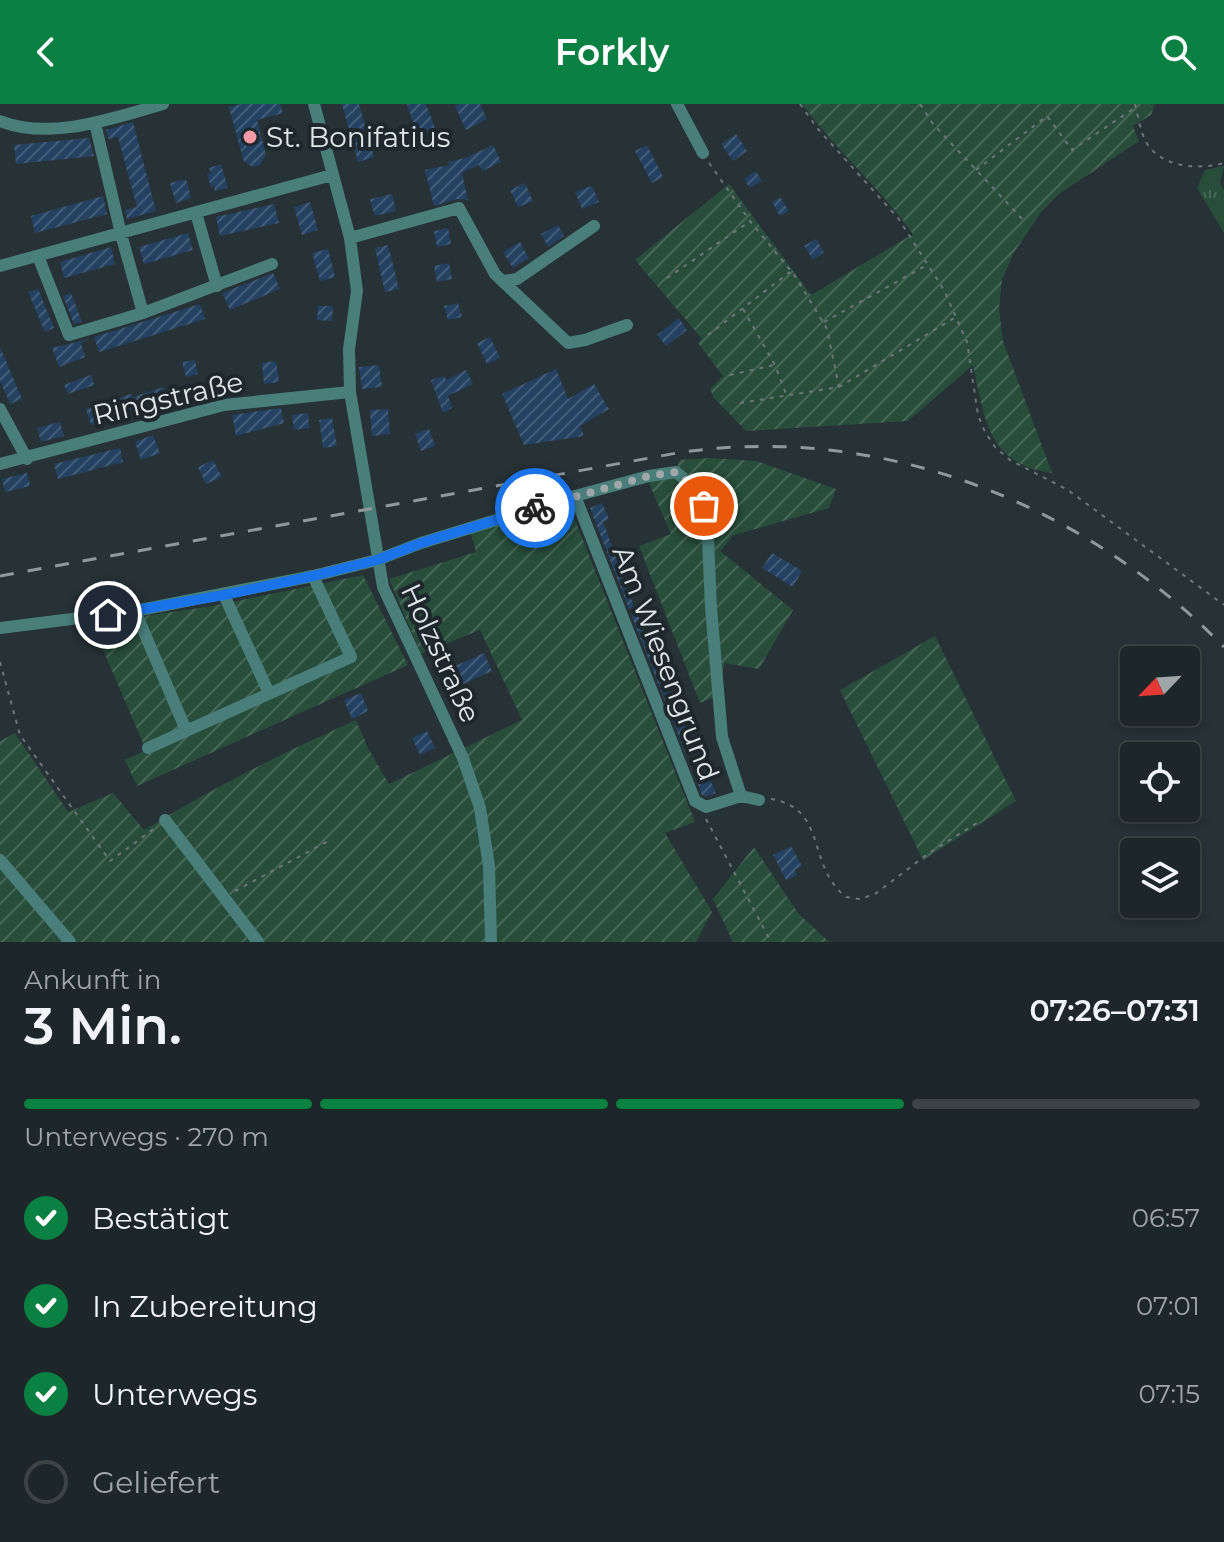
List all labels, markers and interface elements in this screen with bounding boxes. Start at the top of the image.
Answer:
icon: back [24,30,68,74]
text: Forkly [555,30,669,74]
icon: search [1156,30,1200,74]
place label: St. Bonifatius [266,120,450,154]
marker: St. Bonifatius [241,128,259,146]
street label: Ringstraße [90,364,246,432]
courier [495,468,575,548]
pin [670,472,738,540]
icon: bag [682,484,726,528]
icon: bike [513,486,557,530]
street label: Am Wiesengrund [606,541,726,785]
street label: Holzstraße [394,578,488,728]
pin [74,581,142,649]
icon: home [86,593,130,637]
north arrow [1120,646,1200,726]
map controls [1120,646,1200,918]
button: locate [1120,742,1200,822]
button: layers [1120,838,1200,918]
text: Ankunft in [24,964,161,996]
text: 07:26–07:31 [1030,992,1200,1029]
text: 3 Min. [24,994,182,1057]
text: Unterwegs · 270 m [24,1121,269,1153]
icon: check [24,1196,68,1240]
text: Bestätigt [92,1200,230,1237]
text: 06:57 [1132,1202,1200,1234]
icon: check [24,1284,68,1328]
text: In Zubereitung [92,1288,318,1325]
text: 07:01 [1136,1290,1200,1322]
icon: check [24,1372,68,1416]
text: Unterwegs [92,1376,257,1413]
text: 07:15 [1139,1378,1200,1410]
text: Geliefert [92,1464,220,1501]

